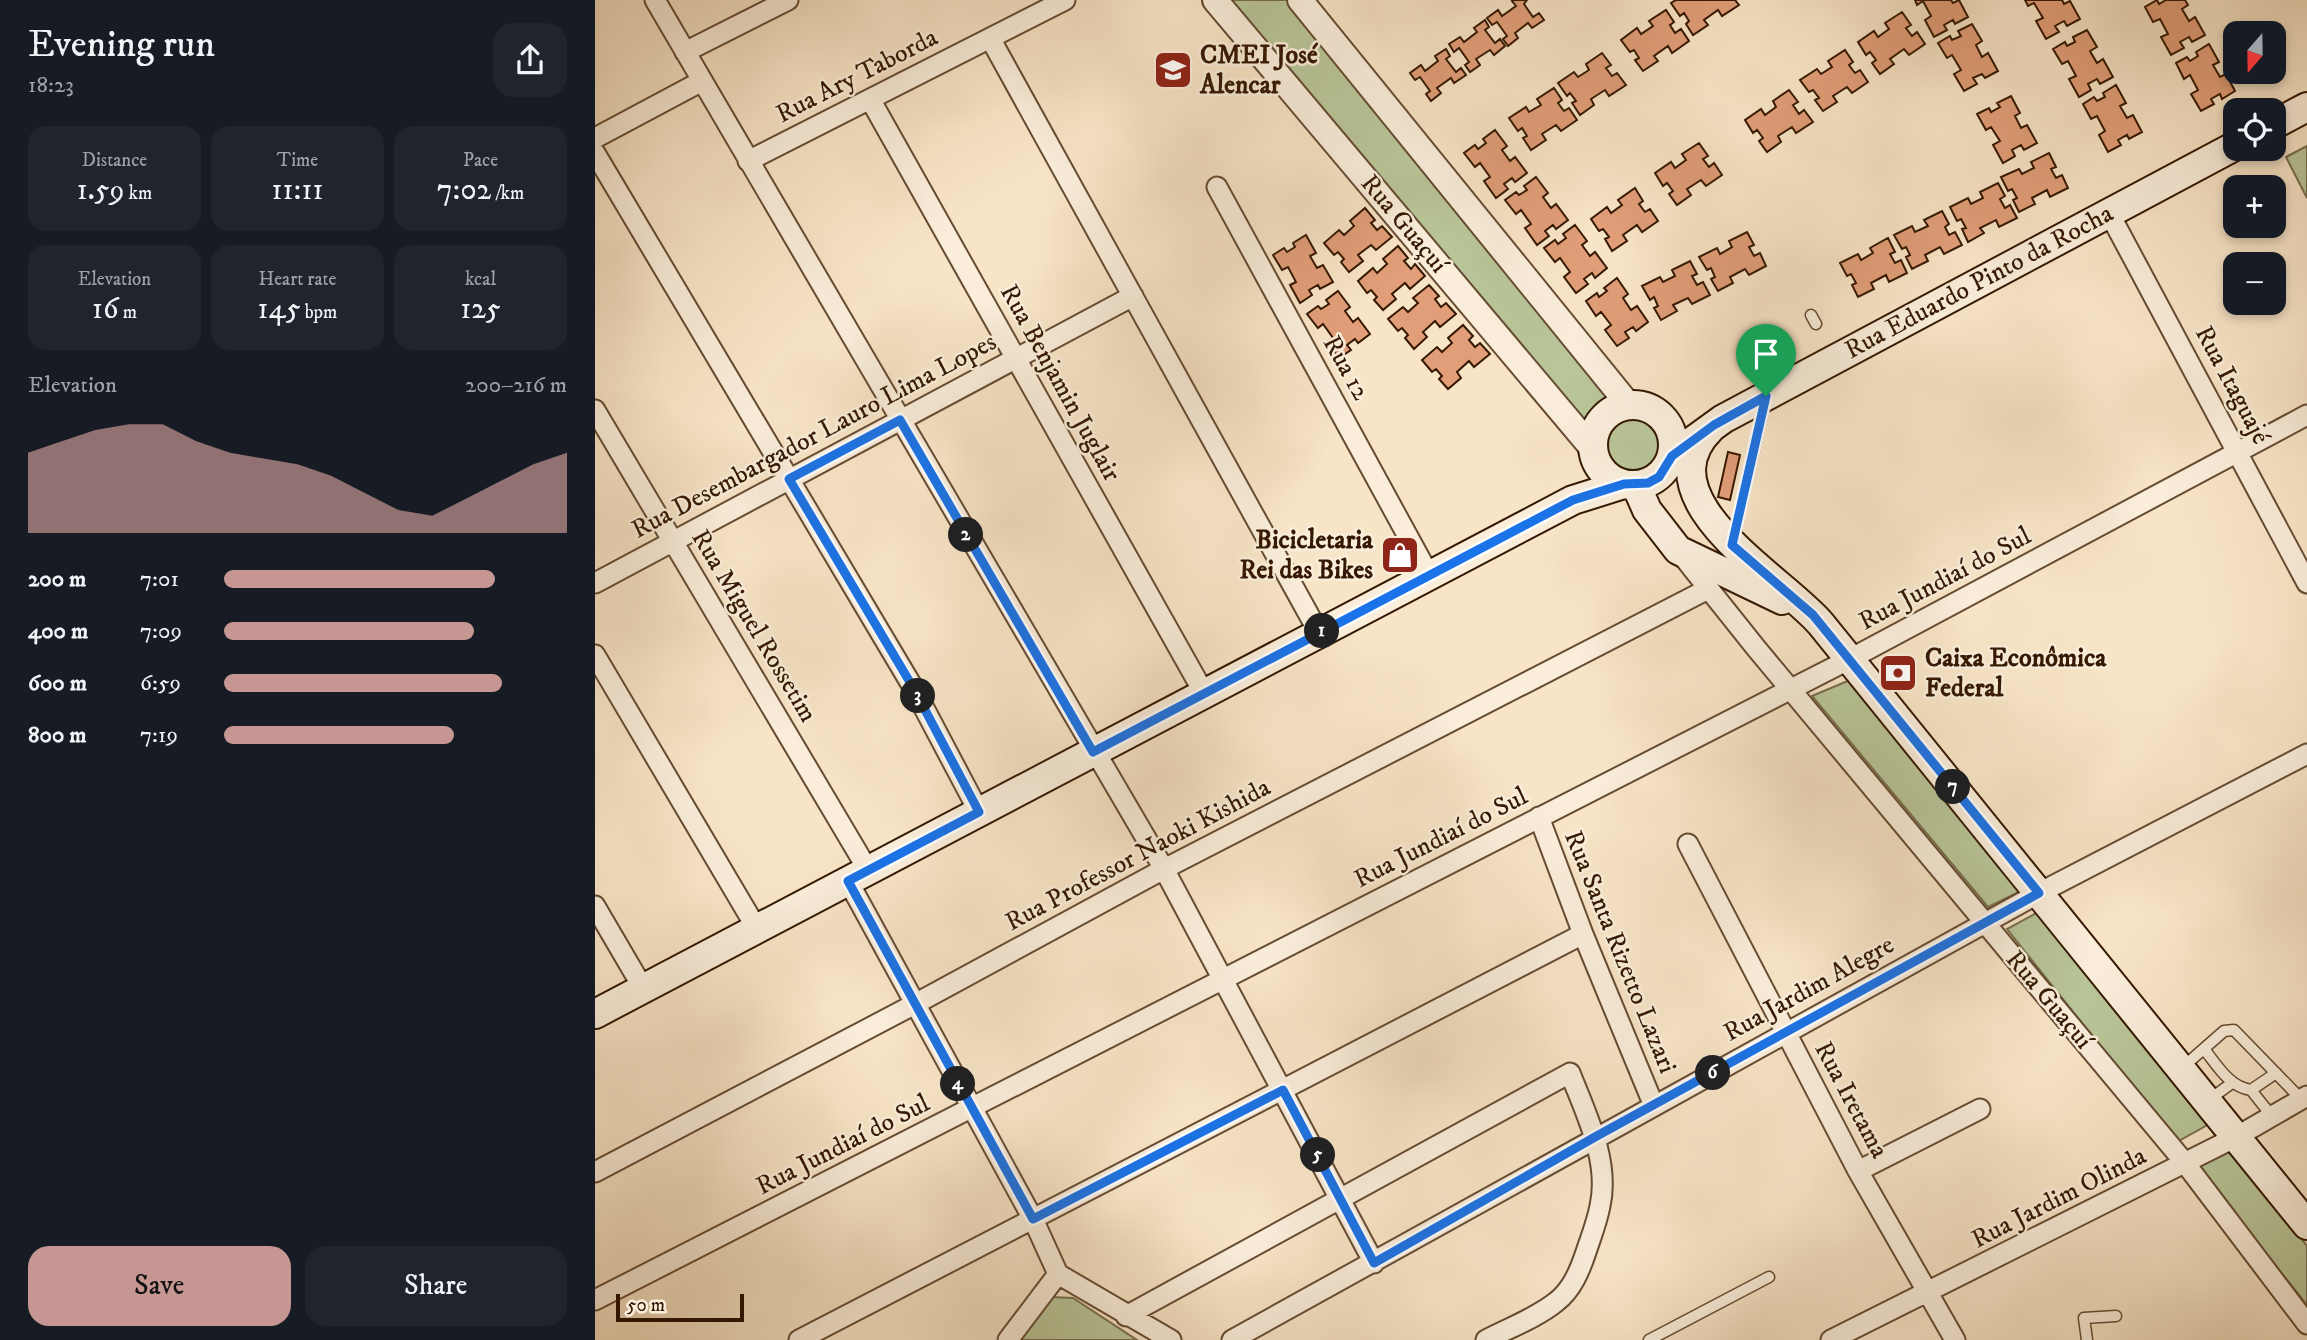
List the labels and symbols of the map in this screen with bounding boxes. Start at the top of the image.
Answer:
street label: Rua Ary Taborda [770,21,944,131]
north arrow [2223,21,2285,84]
place label: CMEI José Alencar [1199,39,1319,102]
school or university icon: CMEI José Alencar [1152,49,1194,91]
street label: Rua Guaçuí [1353,168,1456,281]
street label: Rua Eduardo Pinto da Rocha [1839,197,2119,367]
street label: Rua Benjamin Juglair [992,279,1128,488]
street label: Rua Itaguajé [2187,320,2277,450]
pin [1736,324,1796,396]
street label: Rua Desembargador Lauro Lima Lopes [626,326,1002,546]
street label: Rua 12 [1315,330,1377,406]
pin: 2 [949,518,983,552]
street label: Rua Jundiaí do Sul [1853,520,2037,638]
street label: Rua Miguel Rossetim [684,524,824,728]
place label: Bicicletaria Rei das Bikes [1239,524,1374,587]
shop icon: Bicicletaria Rei das Bikes [1379,534,1421,576]
pin: 1 [1305,614,1339,648]
place label: Caixa Econômica Federal [1925,642,2107,705]
bank icon: Caixa Econômica Federal [1877,652,1919,694]
pin: 3 [901,678,935,714]
pin: 7 [1935,770,1971,804]
street label: Rua Professor Naoki Kishida [1000,771,1276,939]
street label: Rua Jundiaí do Sul [1349,780,1534,896]
street label: Rua Santa Rizetto Lazari [1556,826,1684,1078]
street label: Rua Jardim Alegre [1718,929,1900,1049]
street label: Rua Guaçuí [1998,944,2101,1057]
street label: Rua Iretama [1806,1036,1896,1164]
pin: 6 [1695,1056,1731,1090]
pin: 4 [941,1066,975,1102]
street label: Rua Jundiaí do Sul [751,1087,936,1203]
pin: 5 [1301,1138,1335,1172]
street label: Rua Jardim Olinda [1966,1140,2152,1256]
scale bar [616,1291,744,1323]

